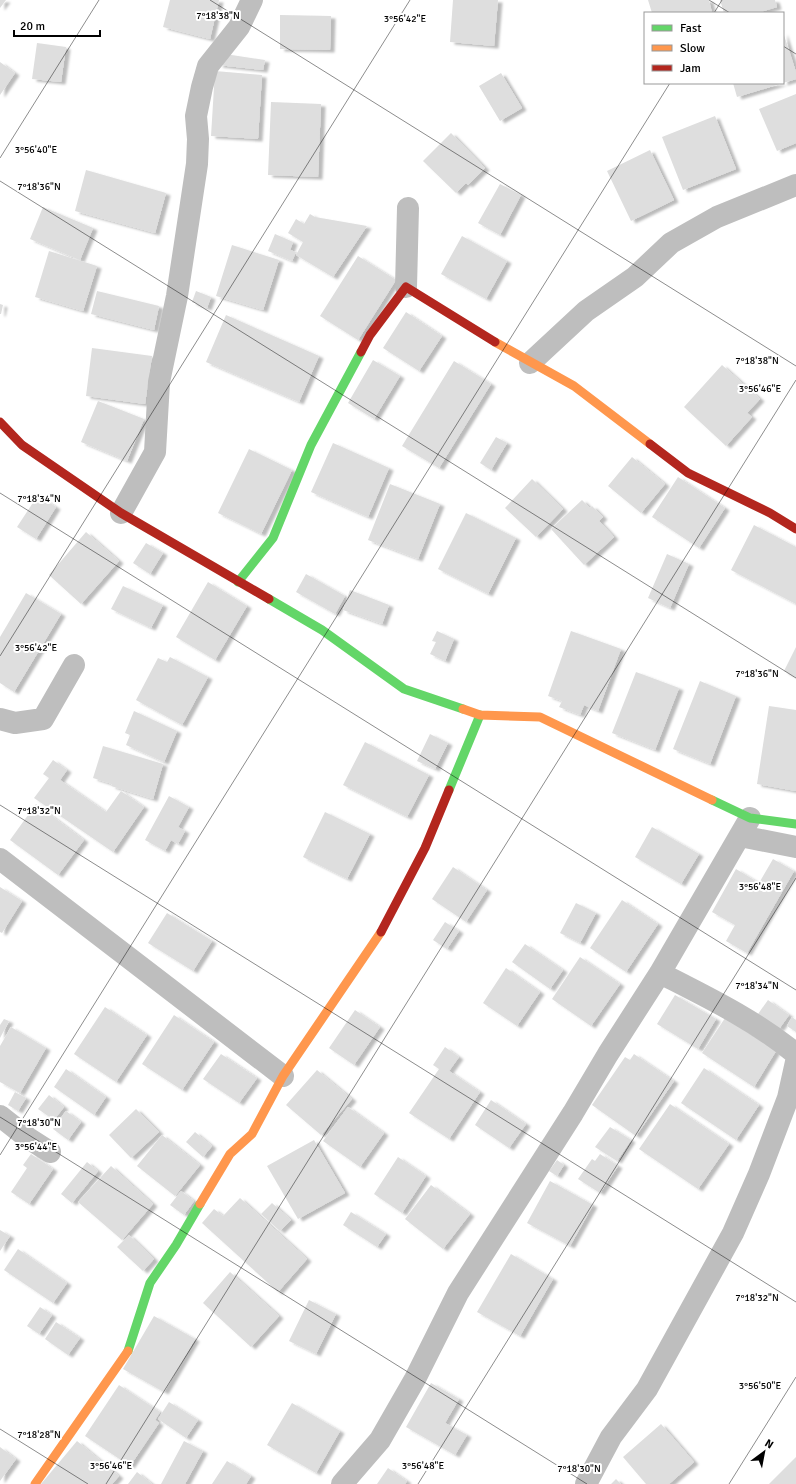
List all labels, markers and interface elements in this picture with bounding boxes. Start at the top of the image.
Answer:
text: 7°18'38"N [196,10,240,22]
scale bar [14,12,100,38]
legend [644,12,784,84]
text: 3°56'42"E [384,13,426,25]
text: 20 m [20,19,45,34]
text: Fast [680,21,701,36]
text: Slow [680,41,705,56]
text: Jam [680,61,701,76]
text: 3°56'40"E [15,144,57,156]
text: 7°18'36"N [17,181,61,193]
text: 7°18'38"N [735,355,779,367]
text: 3°56'46"E [739,383,781,395]
text: 7°18'34"N [17,493,61,505]
text: 3°56'42"E [15,642,57,654]
text: 7°18'36"N [735,668,779,680]
text: 7°18'32"N [17,805,61,817]
text: 3°56'48"E [739,881,781,893]
text: 7°18'34"N [735,980,779,992]
text: 7°18'30"N [17,1117,61,1129]
text: 3°56'44"E [15,1141,57,1153]
text: 7°18'32"N [735,1292,779,1304]
text: 3°56'50"E [739,1380,781,1392]
text: 7°18'28"N [17,1429,61,1441]
north arrow [744,1432,784,1472]
text: N [762,1436,776,1451]
text: 3°56'46"E [90,1460,132,1472]
text: 3°56'48"E [402,1460,444,1472]
text: 7°18'30"N [557,1463,601,1475]

